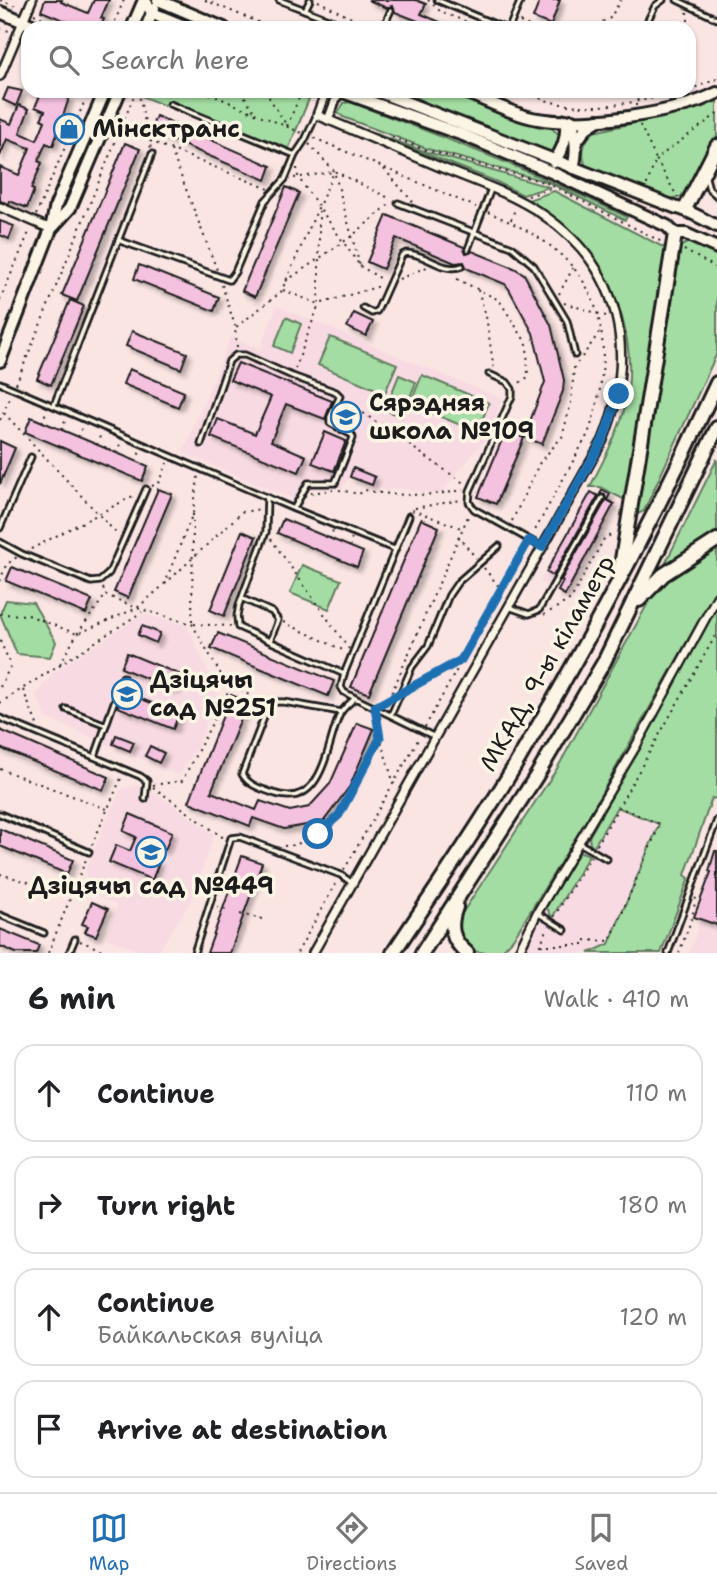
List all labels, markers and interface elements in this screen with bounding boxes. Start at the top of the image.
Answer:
search box [21,21,696,98]
icon: search [45,41,83,79]
text: Search here [101,42,250,77]
shop icon: Мінсктранс [52,112,86,146]
place label: Мінсктранс [92,113,240,145]
route end [603,378,634,409]
place label: Сярэдняя школа №109 [369,387,534,447]
school or university icon: Сярэдняя школа №109 [329,400,363,434]
street label: МКАД, 9-ы кіламетр [472,549,622,777]
place label: Дзіцячы сад №251 [150,664,276,724]
school or university icon: Дзіцячы сад №251 [110,677,144,711]
route start [302,818,333,849]
school or university icon: Дзіцячы сад №449 [134,835,168,869]
place label: Дзіцячы сад №449 [28,870,274,902]
text: 6 min [28,978,115,1019]
text: Walk · 410 m [544,984,689,1014]
icon: ahead [30,1074,68,1112]
text: Continue [97,1076,215,1111]
text: 110 m [625,1078,687,1108]
icon: right [30,1186,68,1224]
text: Turn right [97,1188,235,1223]
text: 180 m [618,1190,687,1220]
text: Continue [97,1285,215,1320]
icon: ahead [30,1298,68,1336]
text: 120 m [619,1302,687,1332]
text: Байкальская вуліца [97,1320,323,1350]
icon: arrive [30,1410,68,1448]
text: Arrive at destination [97,1412,387,1447]
tab: Map [89,1509,129,1576]
tab: Directions [307,1509,397,1576]
tab: Saved [574,1509,628,1576]

